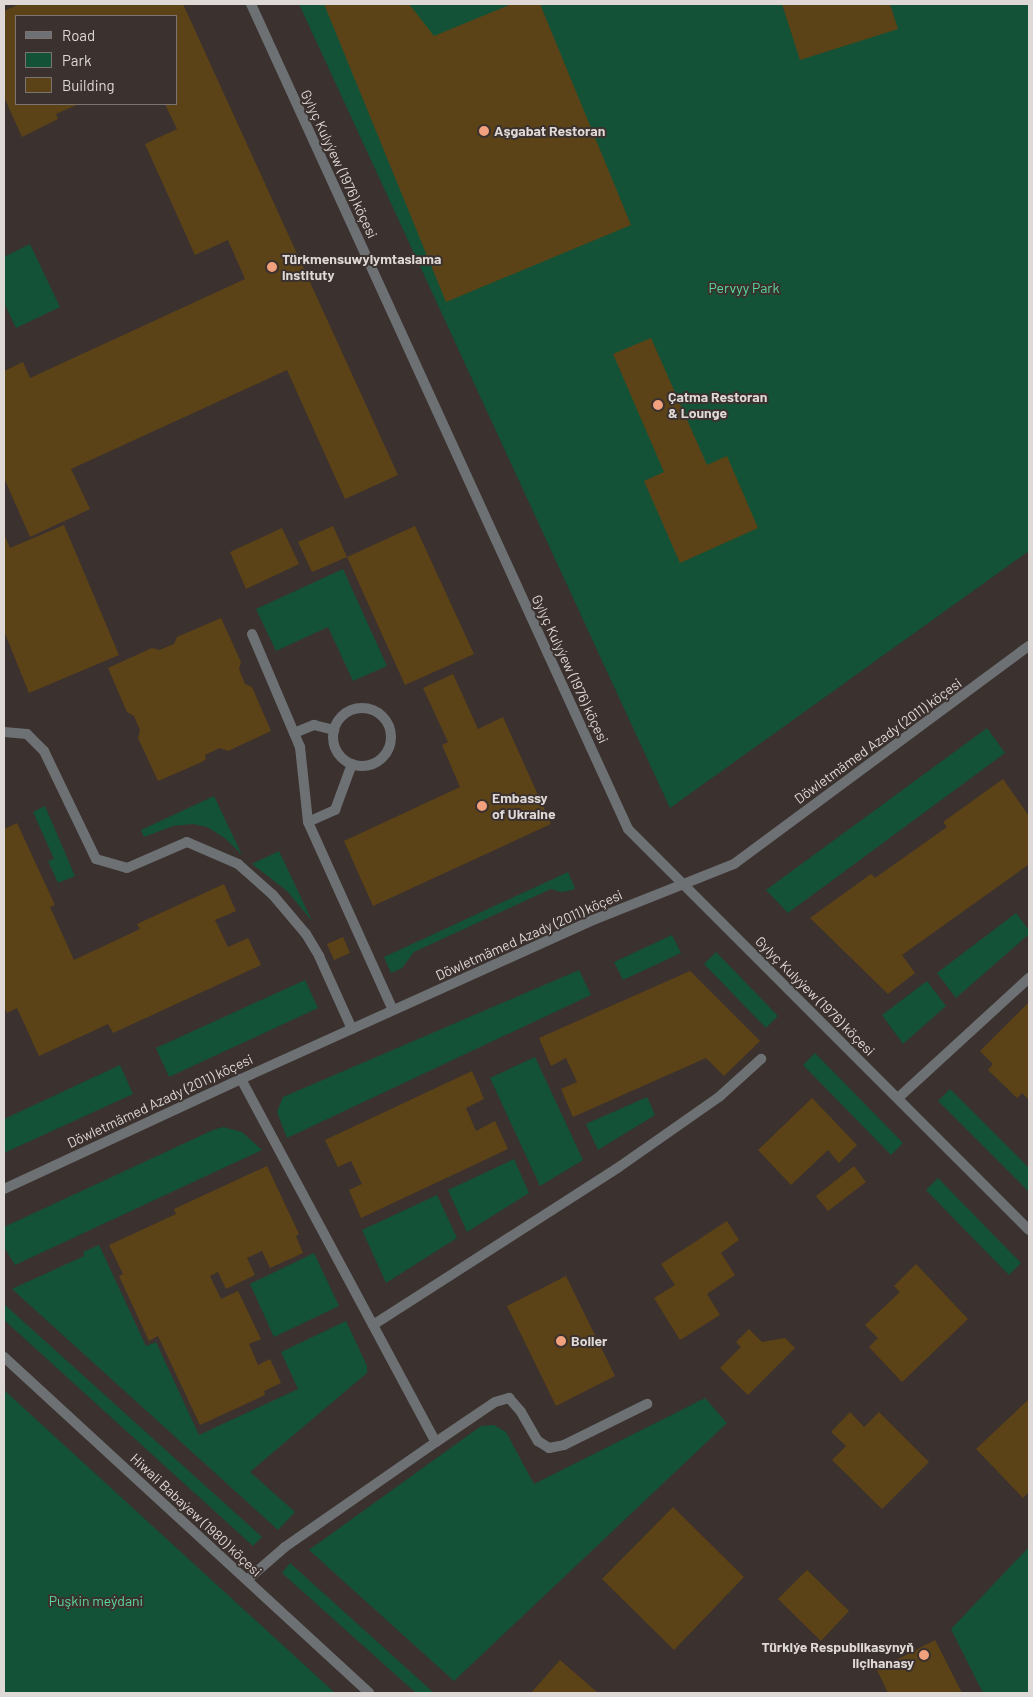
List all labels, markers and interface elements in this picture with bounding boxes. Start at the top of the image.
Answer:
legend [15,15,178,105]
text: Road [62,26,95,44]
text: Park [62,51,91,69]
text: Building [62,76,115,94]
street label: Gylyç Kulyýew (1976) köçesi [297,87,381,241]
place label: Aşgabat Restoran [494,123,605,139]
marker: Aşgabat Restoran [478,125,490,137]
place label: Türkmensuwylymtaslama instituty [282,251,441,284]
marker: Türkmensuwylymtaslama instituty [266,261,278,273]
park label: Pervyy Park [709,280,779,296]
place label: Çatma Restoran & Lounge [668,389,767,422]
marker: Çatma Restoran & Lounge [652,399,664,411]
street label: Gylyç Kulyýew (1976) köçesi [528,592,612,746]
street label: Döwletmämed Azady (2011) köçesi [791,675,965,807]
place label: Embassy of Ukraine [492,790,556,822]
marker: Embassy of Ukraine [476,800,488,812]
street label: Döwletmämed Azady (2011) köçesi [433,886,625,984]
street label: Gylyç Kulyýew (1976) köçesi [752,933,878,1059]
street label: Döwletmämed Azady (2011) köçesi [65,1051,255,1151]
place label: Boiler [571,1333,607,1349]
marker: Boiler [555,1335,567,1347]
street label: Hiwali Babaýew (1980) köçesi [127,1450,265,1580]
park label: Puşkin meýdani [49,1593,143,1609]
place label: Türkiýe Respublikasynyň Ilçihanasy [762,1639,914,1671]
marker: Türkiýe Respublikasynyň Ilçihanasy [918,1649,930,1661]

